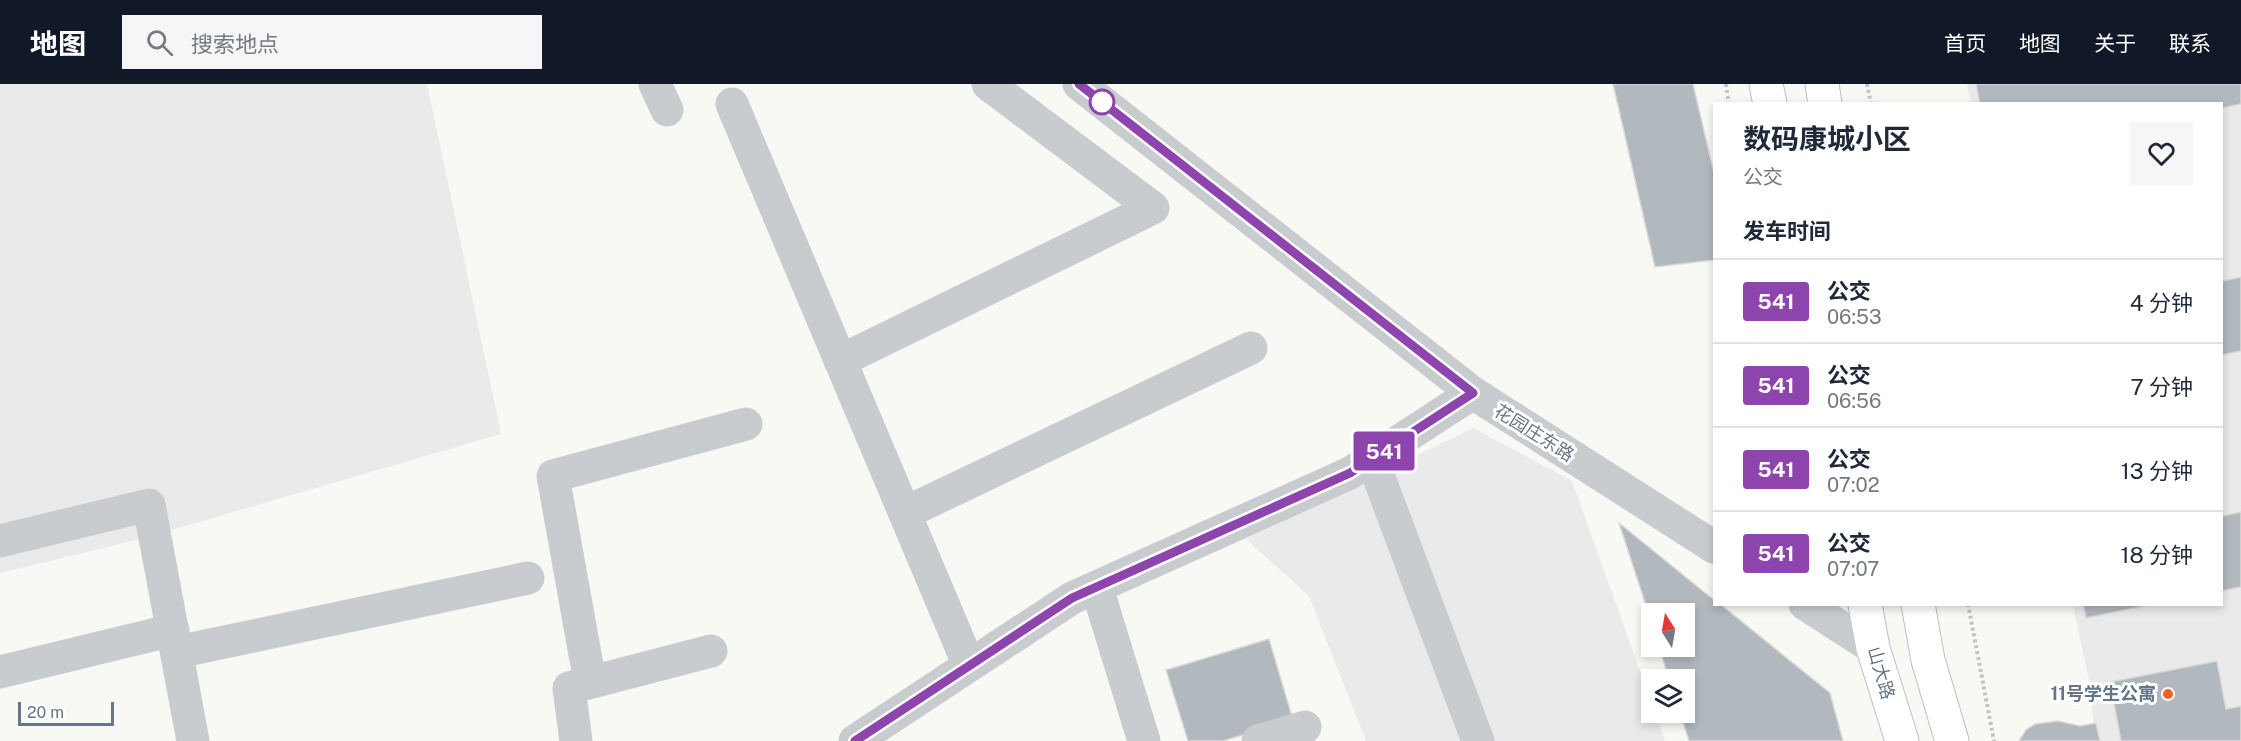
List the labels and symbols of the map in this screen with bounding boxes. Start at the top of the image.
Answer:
unlabelled marker [1089,89,1115,115]
street label: 花园庄东路 [1491,400,1578,465]
line badge: 541 [1350,432,1418,470]
north arrow [1641,603,1695,657]
street label: 山大路 [1864,644,1899,702]
place label: 11号学生公寓 [2051,683,2156,704]
marker: 11号学生公寓 [2161,687,2175,701]
scale bar [18,699,114,726]

